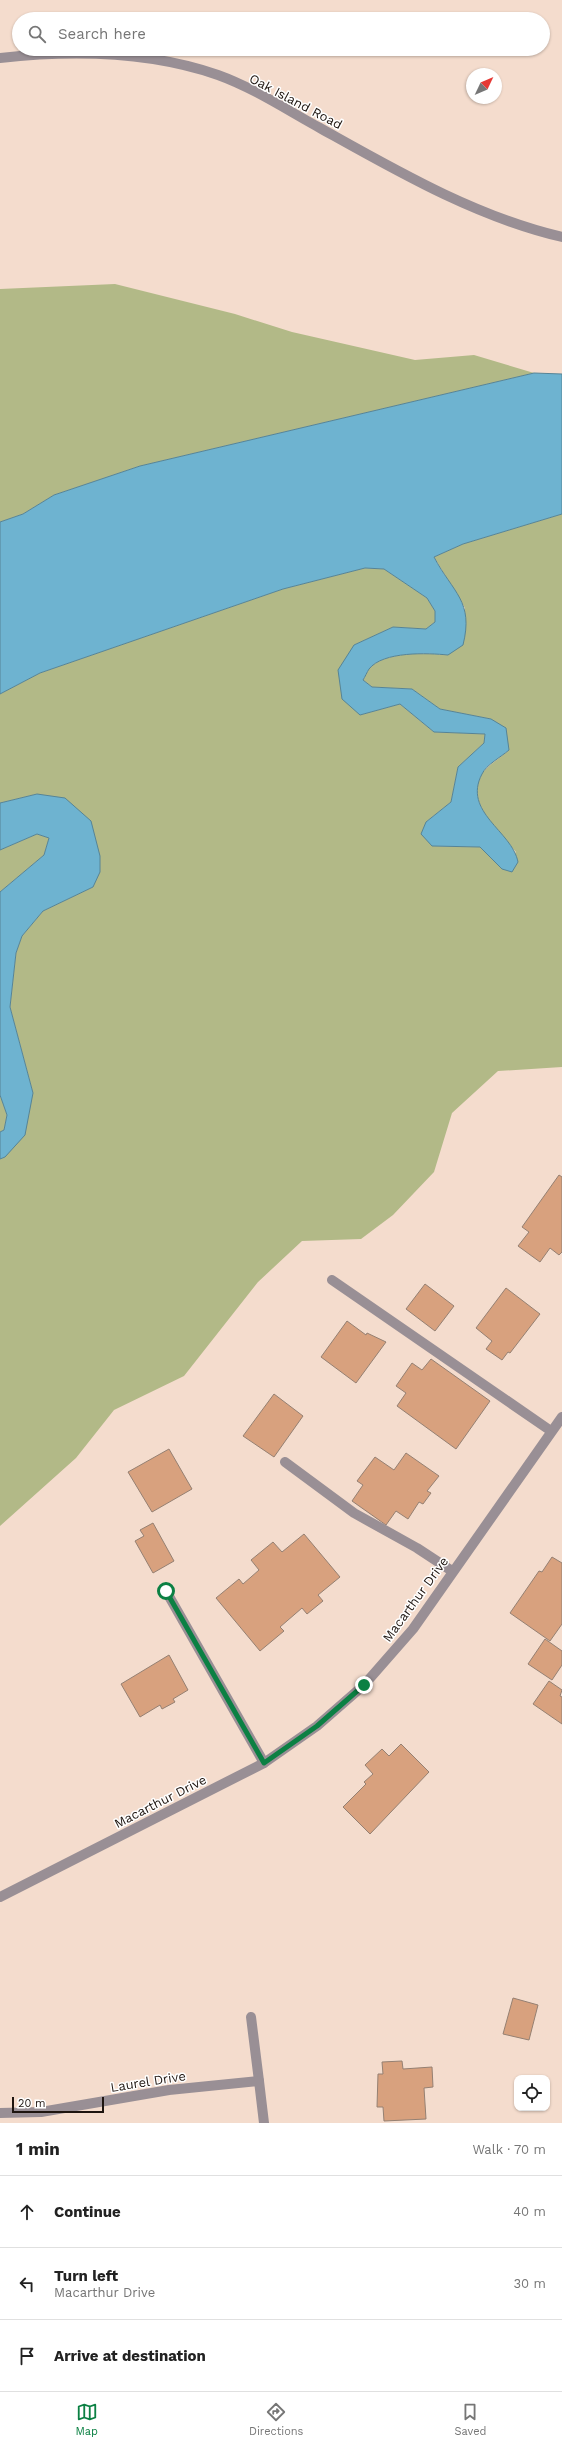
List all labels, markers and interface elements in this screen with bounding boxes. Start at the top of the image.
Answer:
search box [12,12,550,56]
icon: search [26,23,48,45]
text: Search here [58,25,146,43]
north arrow [466,68,502,104]
street label: Oak Island Road [247,71,345,132]
street label: Macarthur Drive [380,1554,451,1645]
route start [157,1582,175,1600]
route end [355,1676,373,1694]
street label: Macarthur Drive [112,1772,209,1831]
street label: Laurel Drive [109,2068,187,2095]
map controls [514,2075,550,2111]
button: locate [514,2075,550,2111]
scale bar [12,2095,104,2114]
text: 20 m [18,2097,46,2110]
text: 1 min [16,2139,60,2159]
text: Walk · 70 m [472,2142,546,2157]
icon: ahead [16,2201,38,2223]
text: Continue [54,2203,121,2221]
text: 40 m [513,2204,546,2219]
text: Turn left [54,2267,118,2285]
icon: left [16,2273,38,2295]
text: 30 m [514,2276,546,2291]
text: Macarthur Drive [54,2285,155,2300]
icon: arrive [16,2345,38,2367]
text: Arrive at destination [54,2347,206,2365]
tab: Map [76,2401,98,2438]
tab: Directions [249,2401,303,2438]
tab: Saved [454,2401,486,2438]

